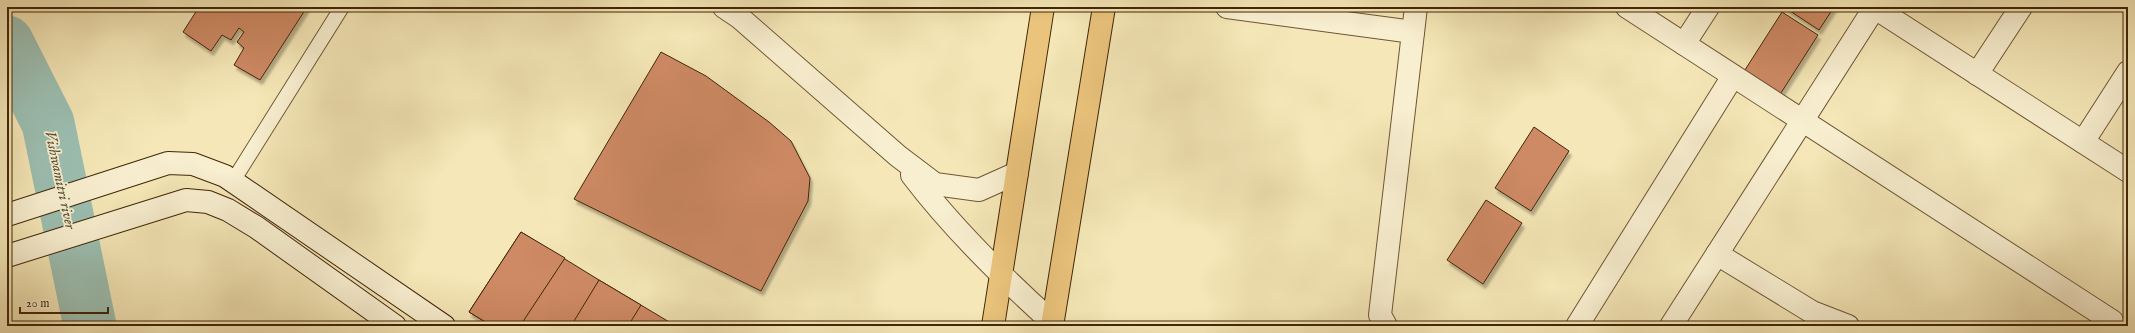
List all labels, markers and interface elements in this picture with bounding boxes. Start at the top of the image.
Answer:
water label: Vishwamitri river [40,129,80,232]
scale bar [20,289,108,315]
text: 20 m [26,296,49,311]

